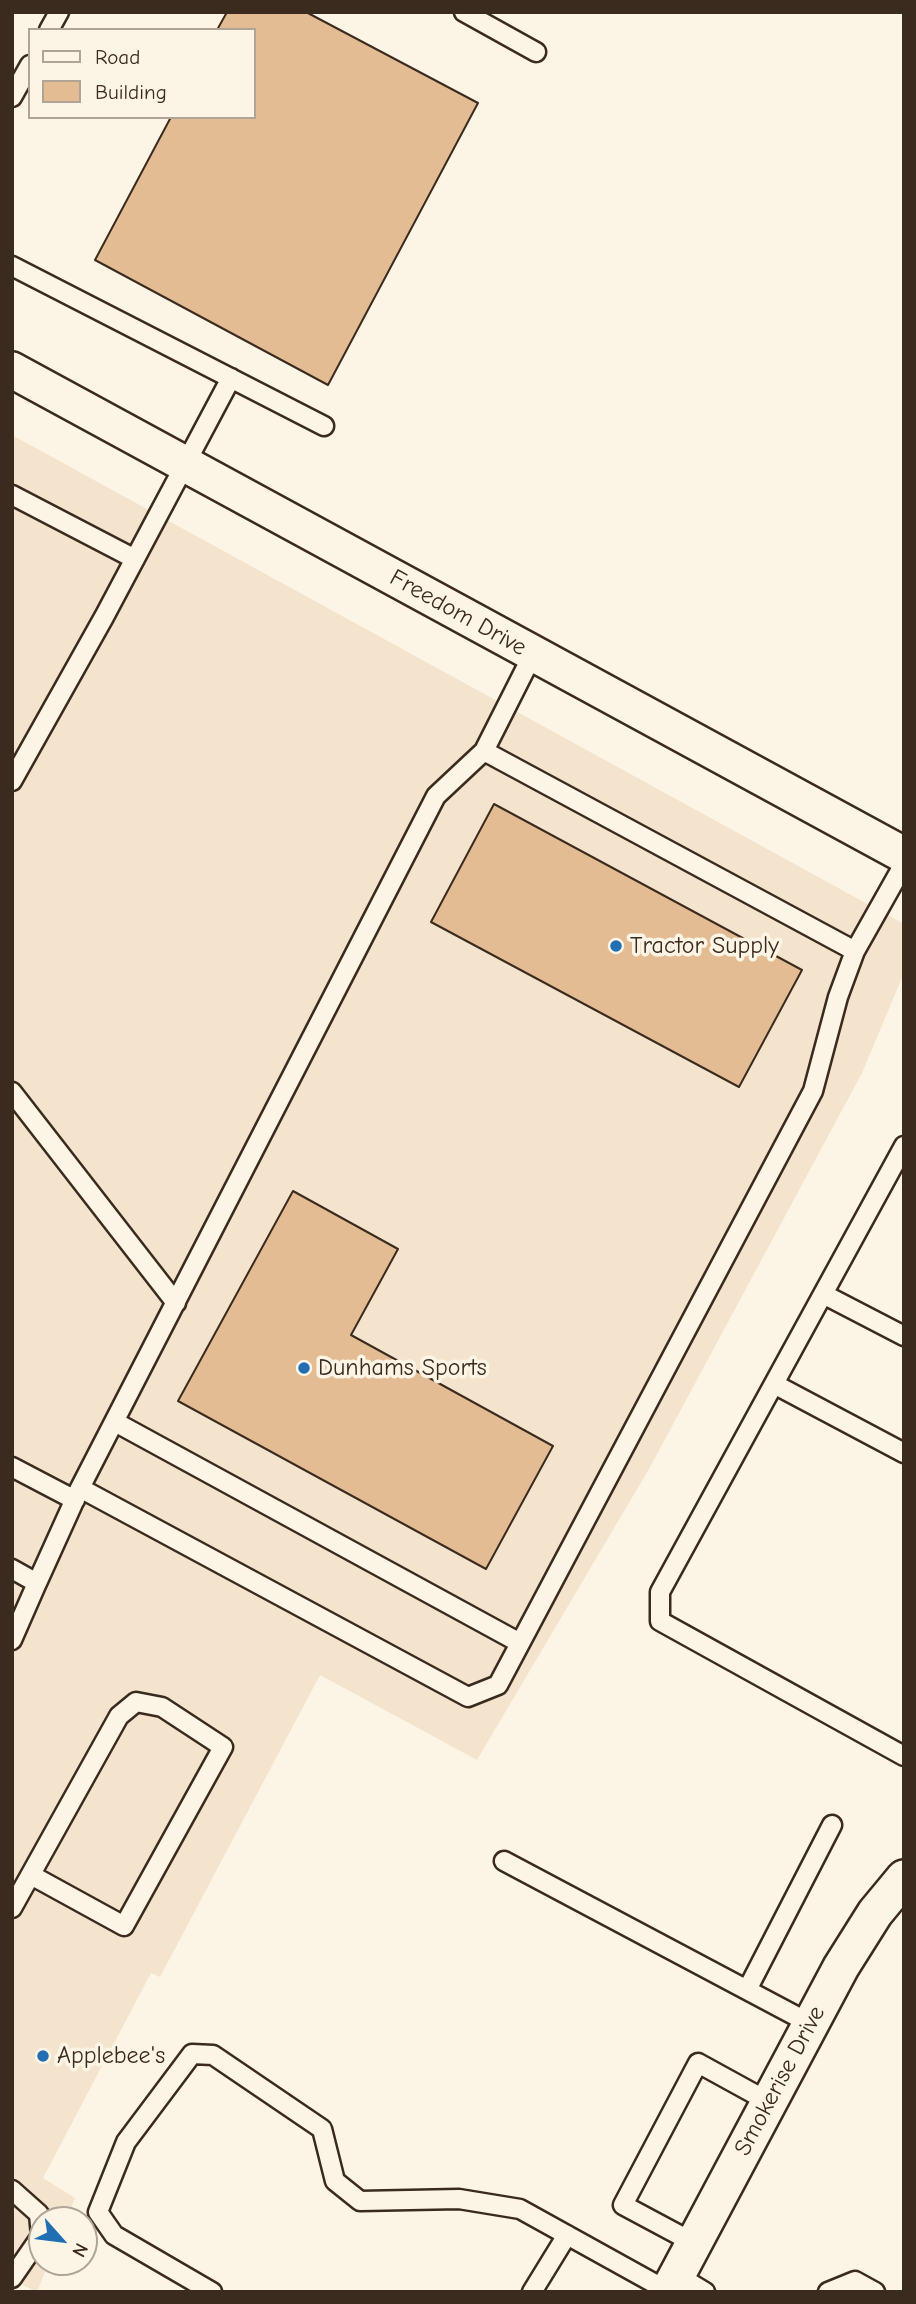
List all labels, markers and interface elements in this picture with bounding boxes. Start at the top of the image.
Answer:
legend [28,28,256,119]
text: Road [95,45,140,69]
text: Building [95,80,167,104]
street label: Freedom Drive [385,564,531,662]
place label: Tractor Supply [630,932,779,960]
marker: Tractor Supply [608,938,624,954]
place label: Dunhams Sports [318,1354,487,1382]
marker: Dunhams Sports [296,1360,312,1376]
street label: Smokerise Drive [728,2001,832,2161]
place label: Applebee's [57,2042,165,2070]
marker: Applebee's [35,2048,51,2064]
north arrow [28,2206,98,2276]
text: N [67,2239,92,2261]

